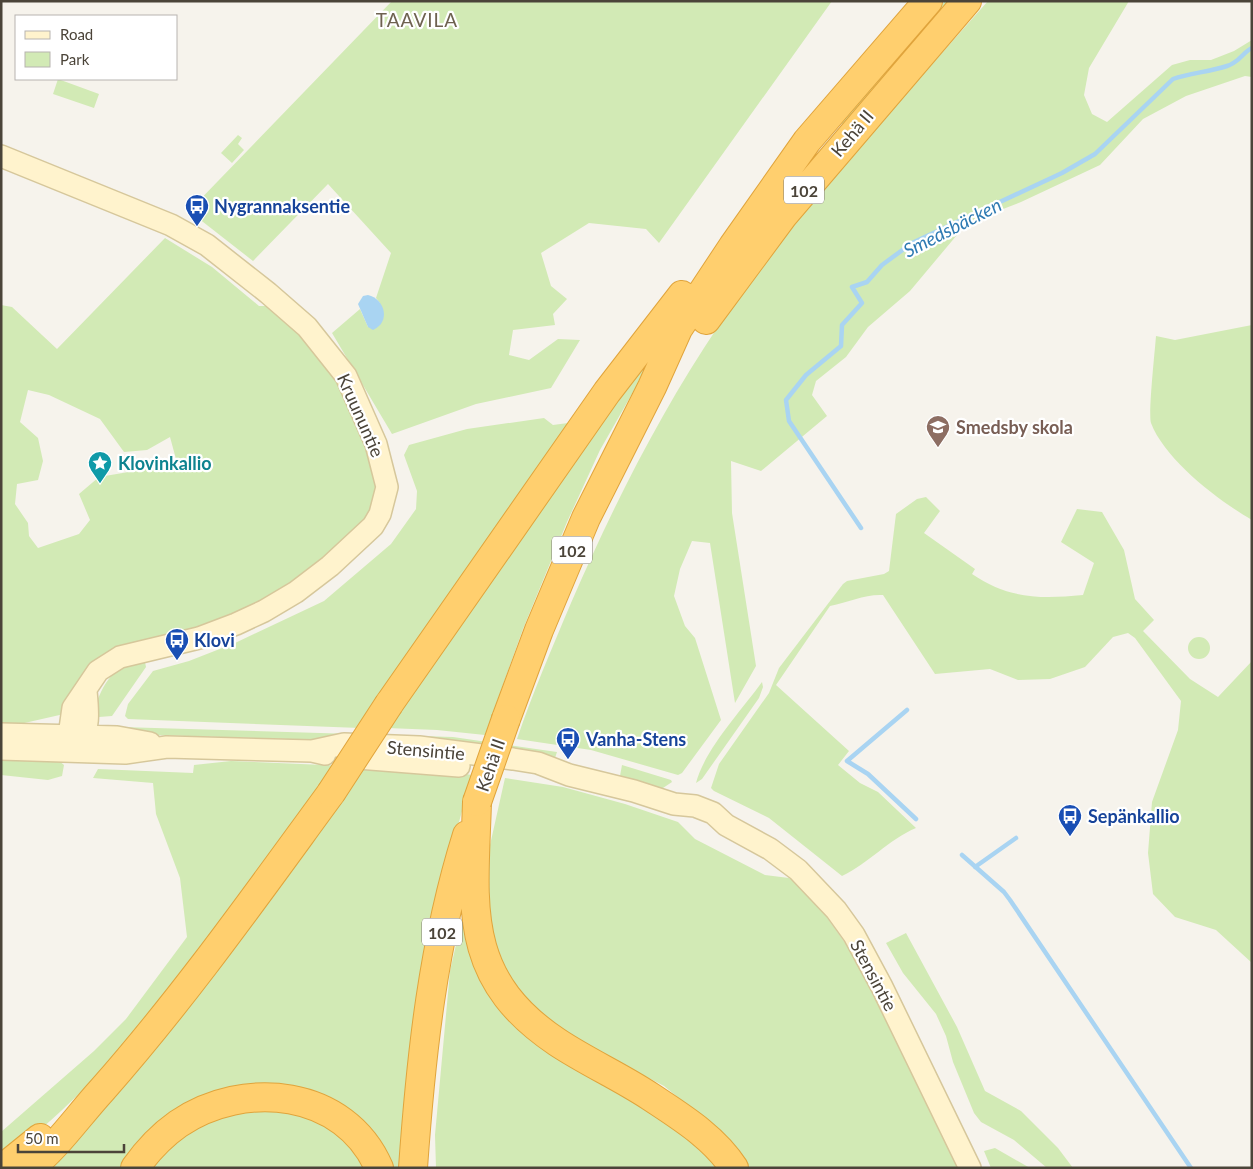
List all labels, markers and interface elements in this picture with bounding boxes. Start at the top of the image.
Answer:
district label: TAAVILA [376,8,458,31]
legend [15,15,178,80]
text: Road [60,25,93,43]
text: Park [60,50,90,68]
street label: Kehä II [826,105,878,161]
road number: 102 [784,176,824,204]
water label: Smedsbäcken [899,192,1005,262]
bus stop icon: Nygrannaksentie [184,193,210,227]
place label: Nygrannaksentie [214,195,350,217]
street label: Kruununtie [333,370,389,460]
school or university icon: Smedsby skola [925,414,951,448]
place label: Smedsby skola [956,416,1073,438]
place icon: Klovinkallio [87,450,113,484]
place label: Klovinkallio [118,452,212,474]
road number: 102 [552,536,592,564]
bus stop icon: Klovi [164,627,190,661]
place label: Klovi [194,629,235,651]
bus stop icon: Vanha-Stens [555,726,581,760]
place label: Vanha-Stens [585,728,686,750]
street label: Stensintie [386,736,466,764]
street label: Kehä II [471,736,509,794]
bus stop icon: Sepänkallio [1057,803,1083,837]
place label: Sepänkallio [1088,805,1180,827]
road number: 102 [422,919,462,946]
street label: Stensintie [846,935,902,1015]
scale bar [18,1122,124,1154]
text: 50 m [25,1129,59,1147]

